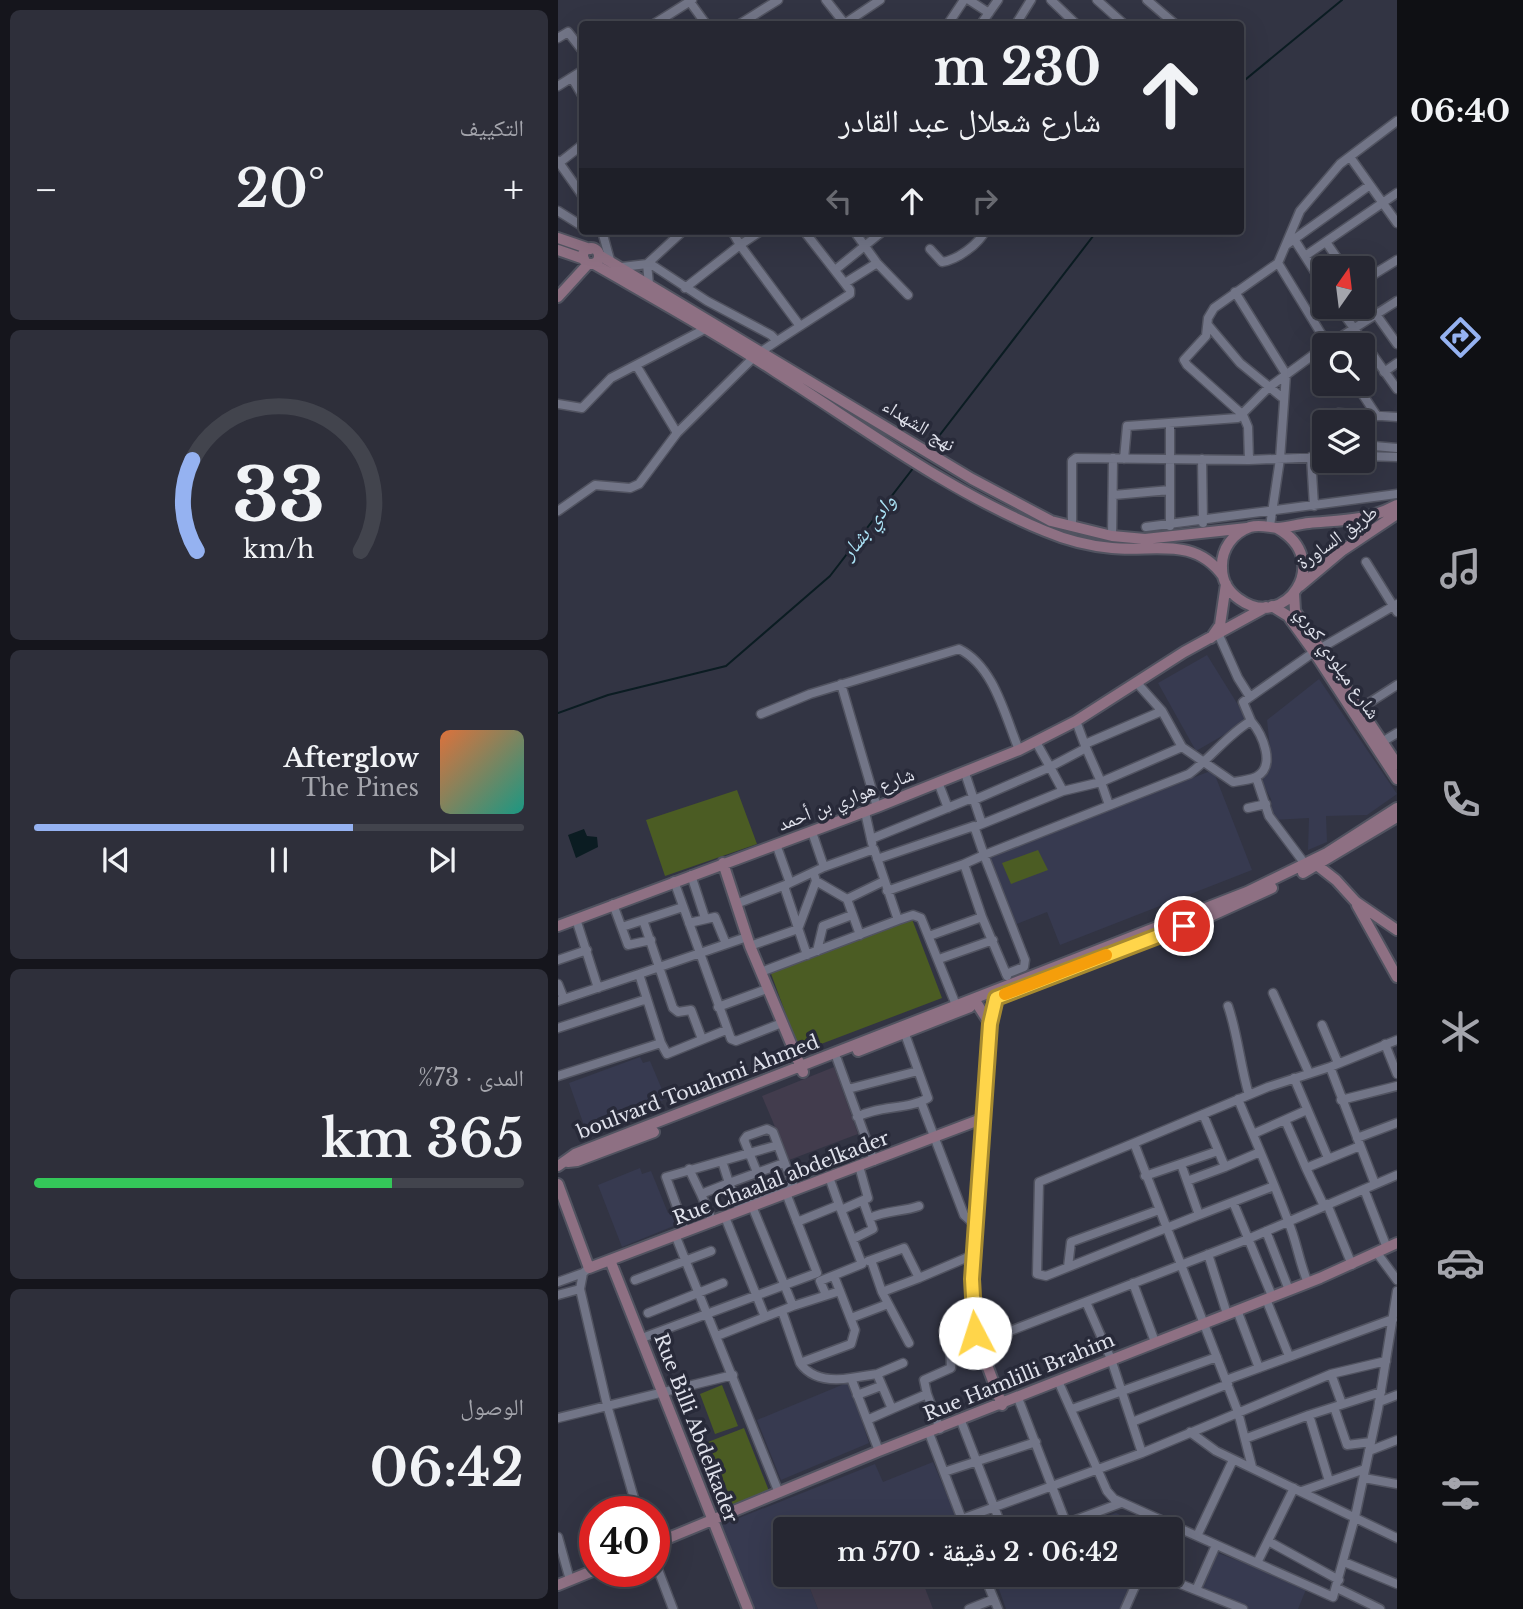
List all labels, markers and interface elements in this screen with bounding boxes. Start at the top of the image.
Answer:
text: 230 m [934,37,1101,98]
icon: ahead [1125,49,1216,140]
text: 06:40 [1410,91,1510,131]
text: شارع شعلال عبد القادر [839,101,1101,141]
text: التكييف [459,114,524,142]
text: 20° [236,157,325,221]
text: − [34,166,58,213]
text: + [503,166,524,213]
icon: left [820,182,858,220]
icon: ahead [893,182,931,220]
icon: right [966,182,1004,220]
north arrow [1312,256,1375,318]
map controls [1312,256,1375,473]
icon: directions [1436,313,1485,362]
button: search [1312,333,1375,396]
street label: نهج الشهداء [878,394,959,457]
button: layers [1312,410,1375,473]
text: 33 [233,450,325,541]
water label: وادي بشار [833,489,904,568]
street label: طريق الساورة [1292,500,1382,574]
text: km/h [244,533,314,564]
icon: music [1436,544,1485,593]
street label: شارع ميلودي كوري [1288,603,1385,726]
text: Afterglow [284,742,419,774]
street label: شارع هواري بن أحمد [774,762,919,839]
text: The Pines [302,774,419,802]
icon: phone [1436,775,1485,824]
icon: previous [97,841,135,879]
icon: pause [260,841,298,879]
icon: next [423,841,461,879]
pin [1154,896,1214,956]
icon: arrive [1165,907,1203,945]
icon: climate [1436,1007,1485,1056]
street label: boulvard Touahmi Ahmed [573,1030,822,1144]
text: المدى · 73% [418,1064,524,1092]
text: 365 km [321,1107,524,1171]
street label: Rue Chaalal abdelkader [670,1126,892,1230]
icon: car [1436,1238,1485,1287]
position arrow [938,1296,1012,1370]
street label: Rue Hamlilli Brahim [920,1328,1118,1426]
street label: Rue Billi Abdelkader [649,1330,743,1526]
text: الوصول [460,1393,524,1421]
text: 06:42 [370,1436,524,1500]
icon: filters [1436,1469,1485,1518]
speed limit sign: 40 [579,1496,670,1587]
text: 06:42 · 2 دقيقة · 570 m [837,1536,1119,1568]

